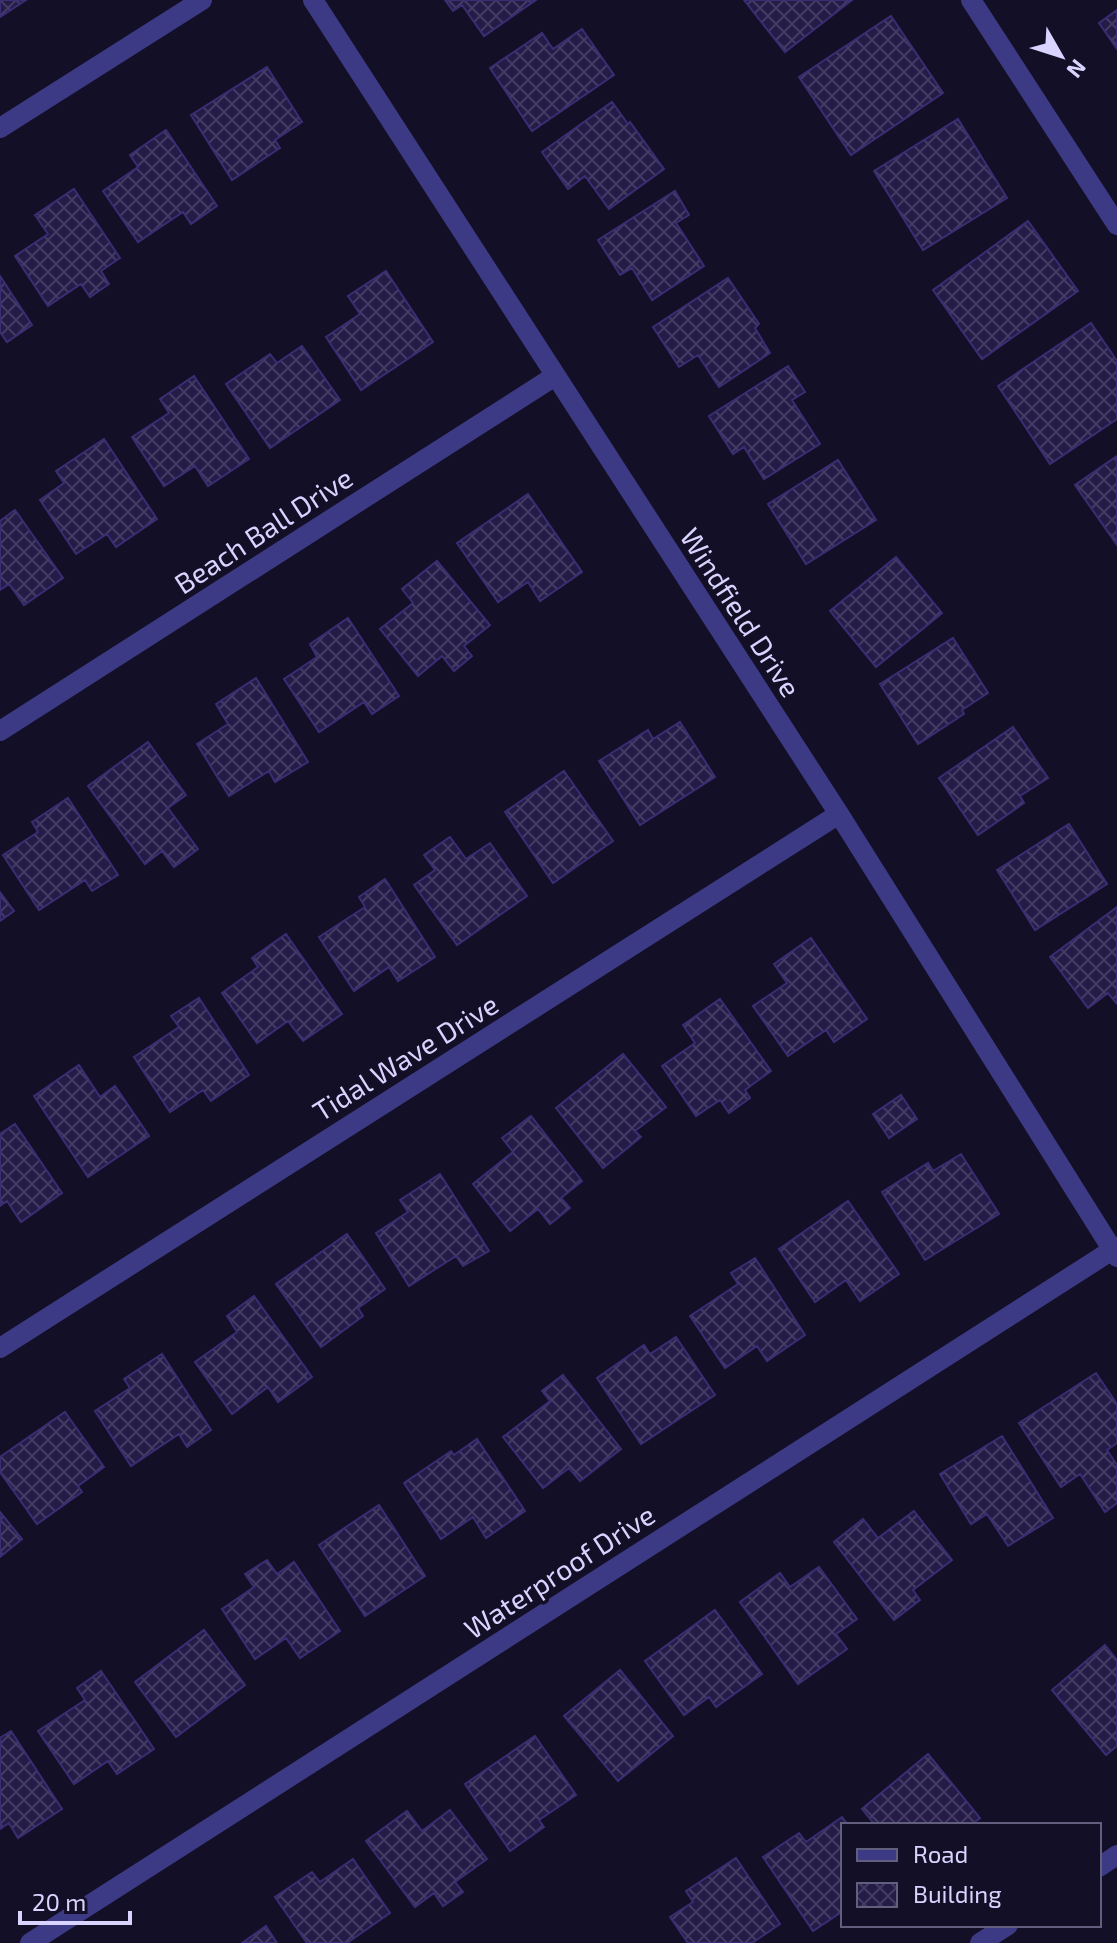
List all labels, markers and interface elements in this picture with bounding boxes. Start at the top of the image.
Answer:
north arrow [1021,16,1101,96]
text: N [1062,55,1092,84]
street label: Beach Ball Drive [168,460,358,600]
street label: Windfield Drive [674,521,808,703]
street label: Tidal Wave Drive [306,986,504,1128]
street label: Waterproof Drive [457,1497,661,1645]
legend [841,1823,1101,1927]
text: Road [913,1839,968,1868]
scale bar [20,1875,130,1925]
text: Building [913,1879,1002,1908]
text: 20 m [32,1887,86,1916]

